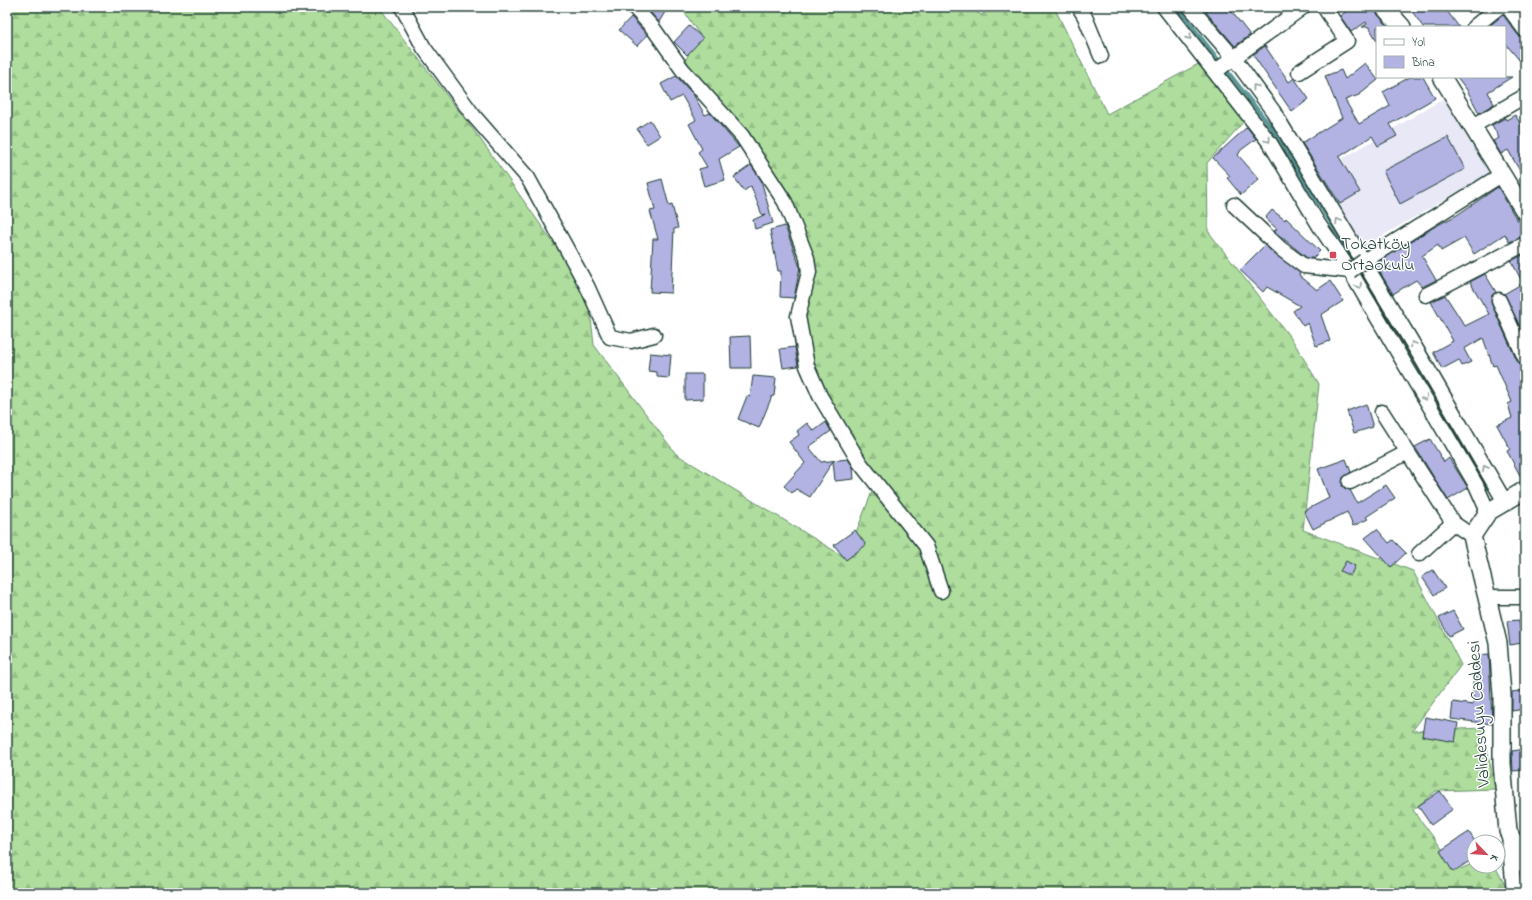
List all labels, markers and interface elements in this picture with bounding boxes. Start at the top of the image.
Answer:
legend [1376,26,1506,78]
one-way arrow [1184,33,1191,40]
text: Yol [1412,34,1425,52]
text: Bina [1411,54,1435,72]
one-way arrow [1253,84,1260,91]
one-way arrow [1263,136,1270,143]
one-way arrow [1336,218,1343,225]
place label: Tokatköy Ortaokulu [1341,232,1414,279]
marker: Tokatköy Ortaokulu [1328,250,1338,260]
one-way arrow [1354,282,1361,289]
one-way arrow [1411,341,1418,348]
one-way arrow [1420,394,1427,401]
one-way arrow [1483,465,1490,473]
street label: Validesuyu Caddesi [1462,640,1498,789]
north arrow [1466,834,1506,874]
text: K [1485,852,1503,864]

